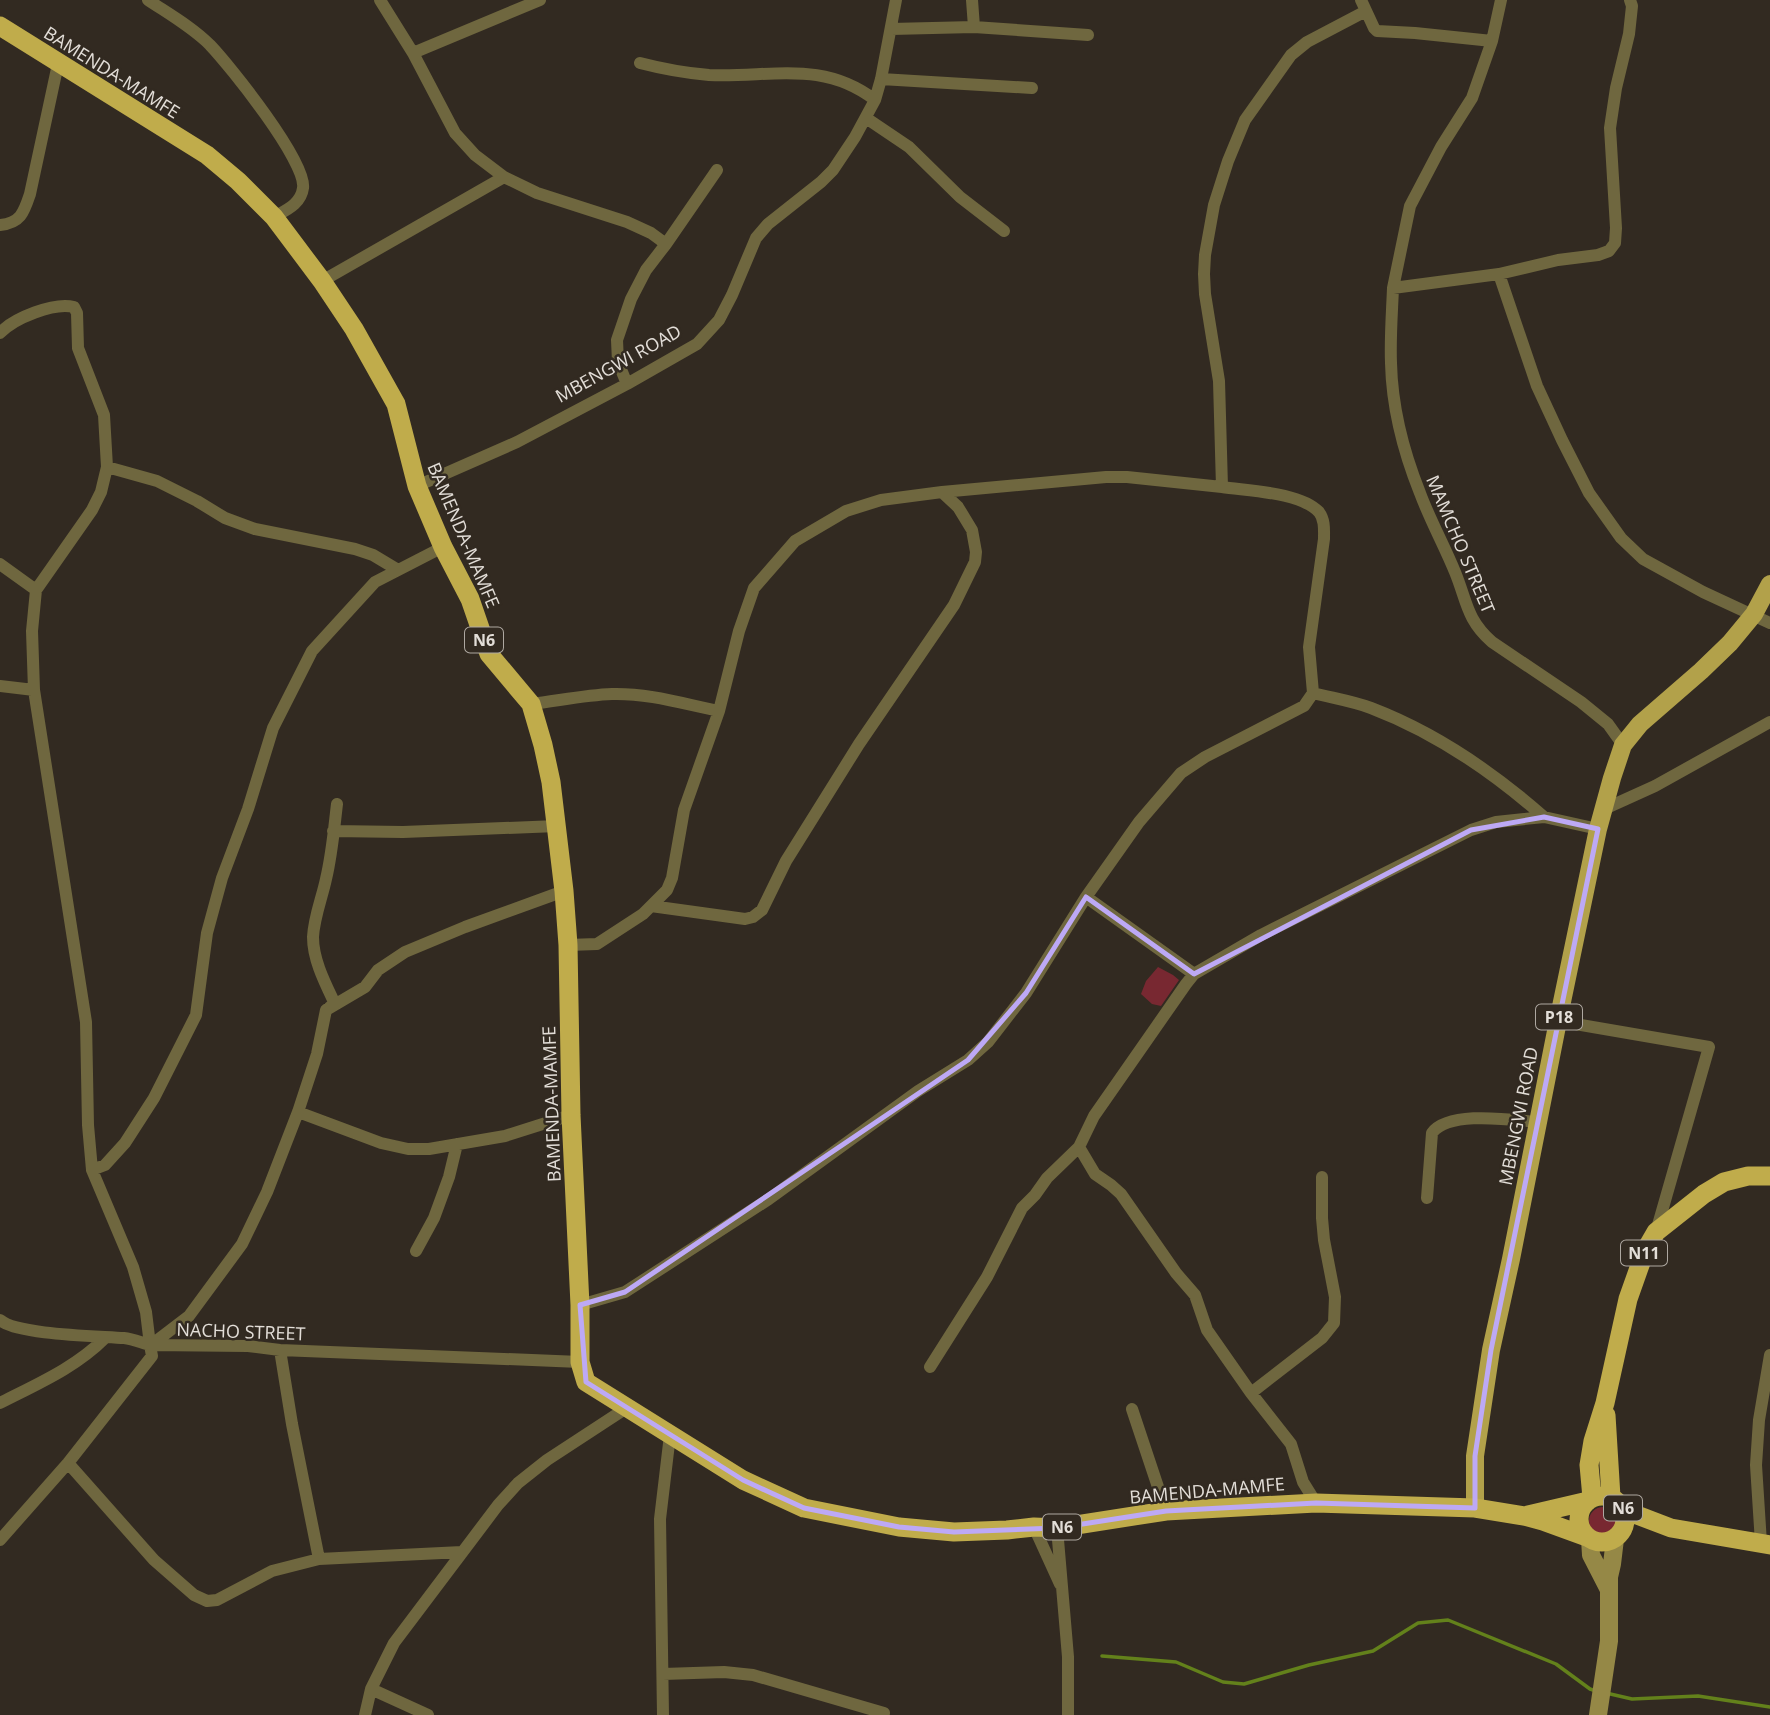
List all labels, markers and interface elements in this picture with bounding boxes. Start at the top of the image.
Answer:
street label: BAMENDA-MAMFE [39,20,185,124]
street label: MBENGWI ROAD [551,318,685,408]
street label: BAMENDA-MAMFE [422,458,506,612]
street label: MAMCHO STREET [1421,471,1501,617]
road number: N6 [465,628,503,652]
road number: P18 [1536,1004,1582,1030]
street label: BAMENDA-MAMFE [536,1026,566,1182]
street label: MBENGWI ROAD [1493,1045,1543,1187]
road number: N11 [1621,1240,1667,1266]
street label: NACHO STREET [176,1317,306,1345]
street label: BAMENDA-MAMFE [1128,1471,1286,1509]
road number: N6 [1604,1496,1642,1520]
road number: N6 [1043,1514,1081,1540]

